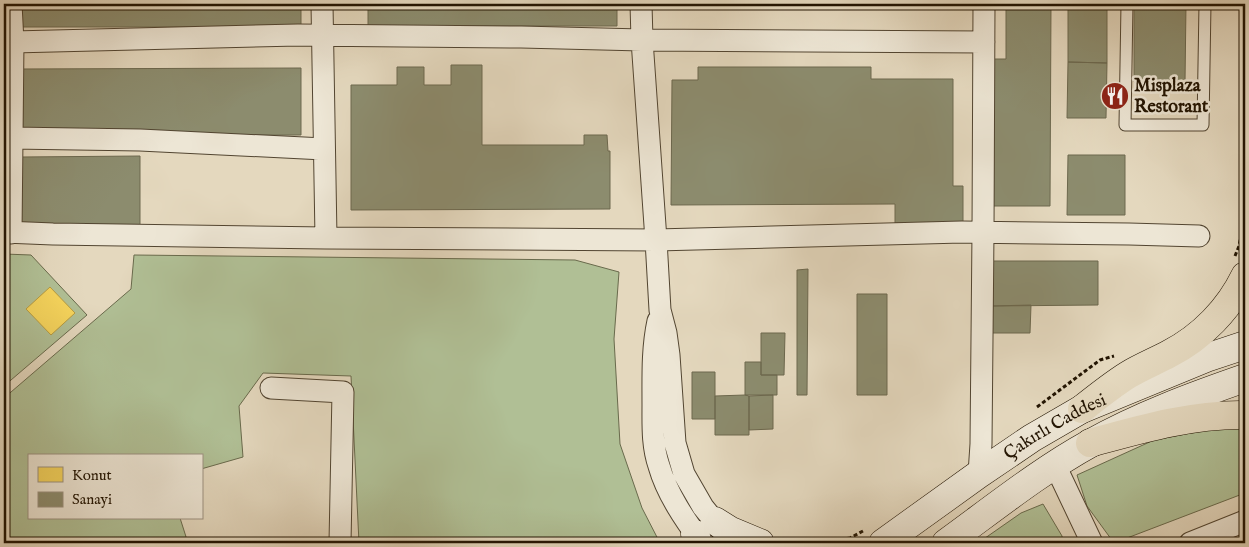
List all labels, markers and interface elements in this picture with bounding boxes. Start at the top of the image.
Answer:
place label: Misplaza Restorant [1134,75,1209,119]
restaurant icon: Misplaza Restorant [1100,81,1130,111]
street label: Çakırlı Caddesi [999,389,1110,465]
legend [28,454,202,520]
text: Konut [72,466,112,485]
text: Sanayi [72,490,112,509]

